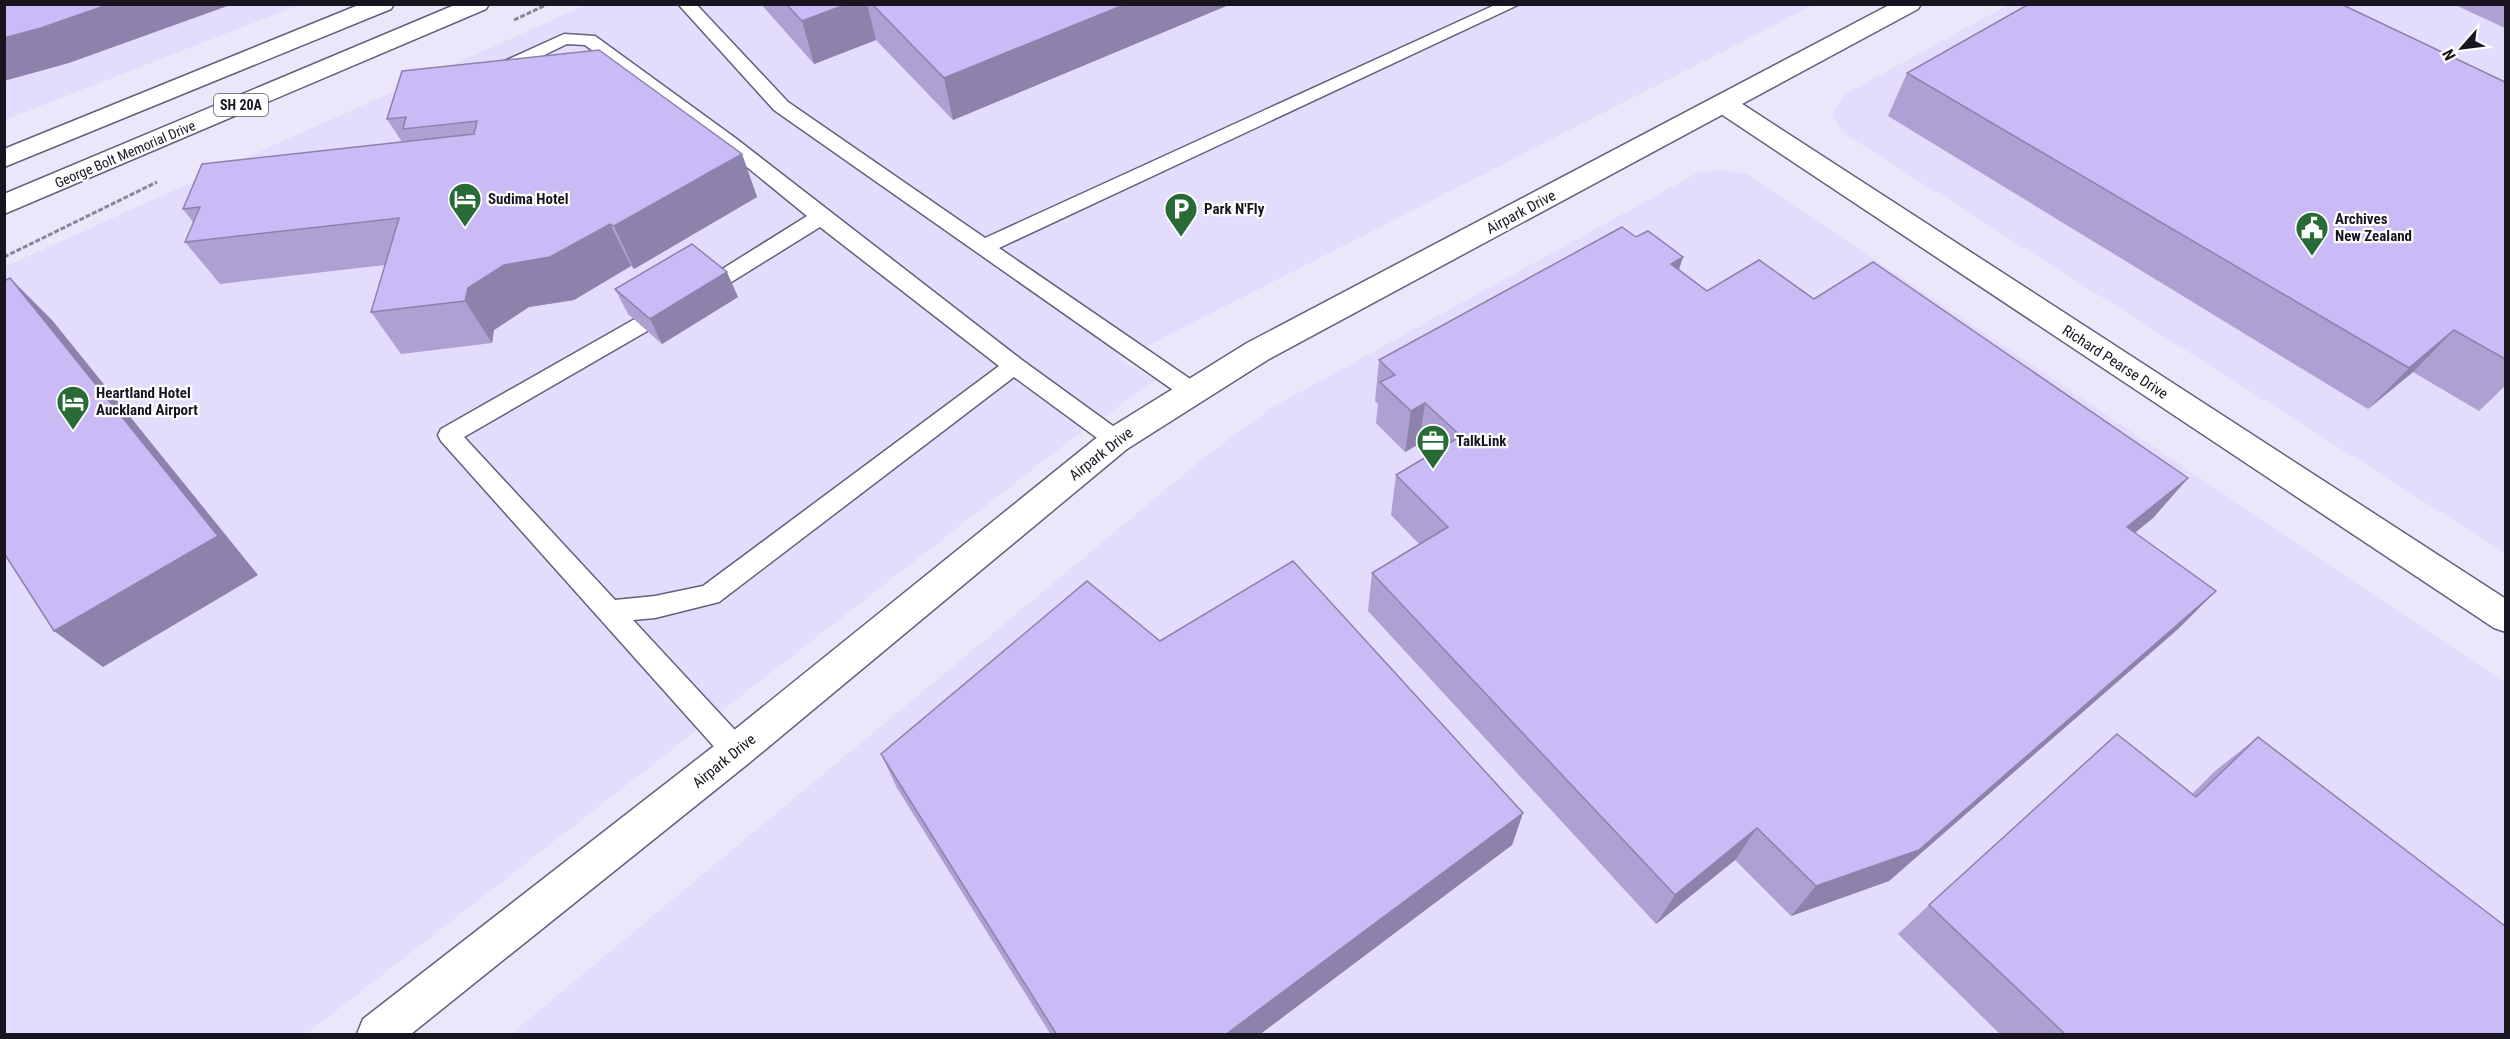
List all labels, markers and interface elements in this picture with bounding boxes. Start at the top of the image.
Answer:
north arrow [2432,18,2492,78]
text: N [2439,46,2460,64]
road number: SH 20A [214,94,268,116]
street label: George Bolt Memorial Drive [52,117,198,191]
hotel icon: Sudima Hotel [447,181,483,228]
street label: Airpark Drive [1483,186,1559,238]
place label: Sudima Hotel [488,190,569,208]
parking icon: Park N'Fly [1163,191,1199,238]
place label: Park N'Fly [1204,200,1265,218]
public building icon: Archives New Zealand [2294,210,2330,257]
place label: Archives New Zealand [2335,210,2412,245]
street label: Richard Pearse Drive [2059,321,2171,403]
hotel icon: Heartland Hotel Auckland Airport [55,384,91,431]
place label: Heartland Hotel Auckland Airport [96,384,198,419]
office icon: TalkLink [1415,423,1451,470]
street label: Airpark Drive [1066,424,1136,484]
place label: TalkLink [1456,432,1507,450]
street label: Airpark Drive [689,730,759,792]

